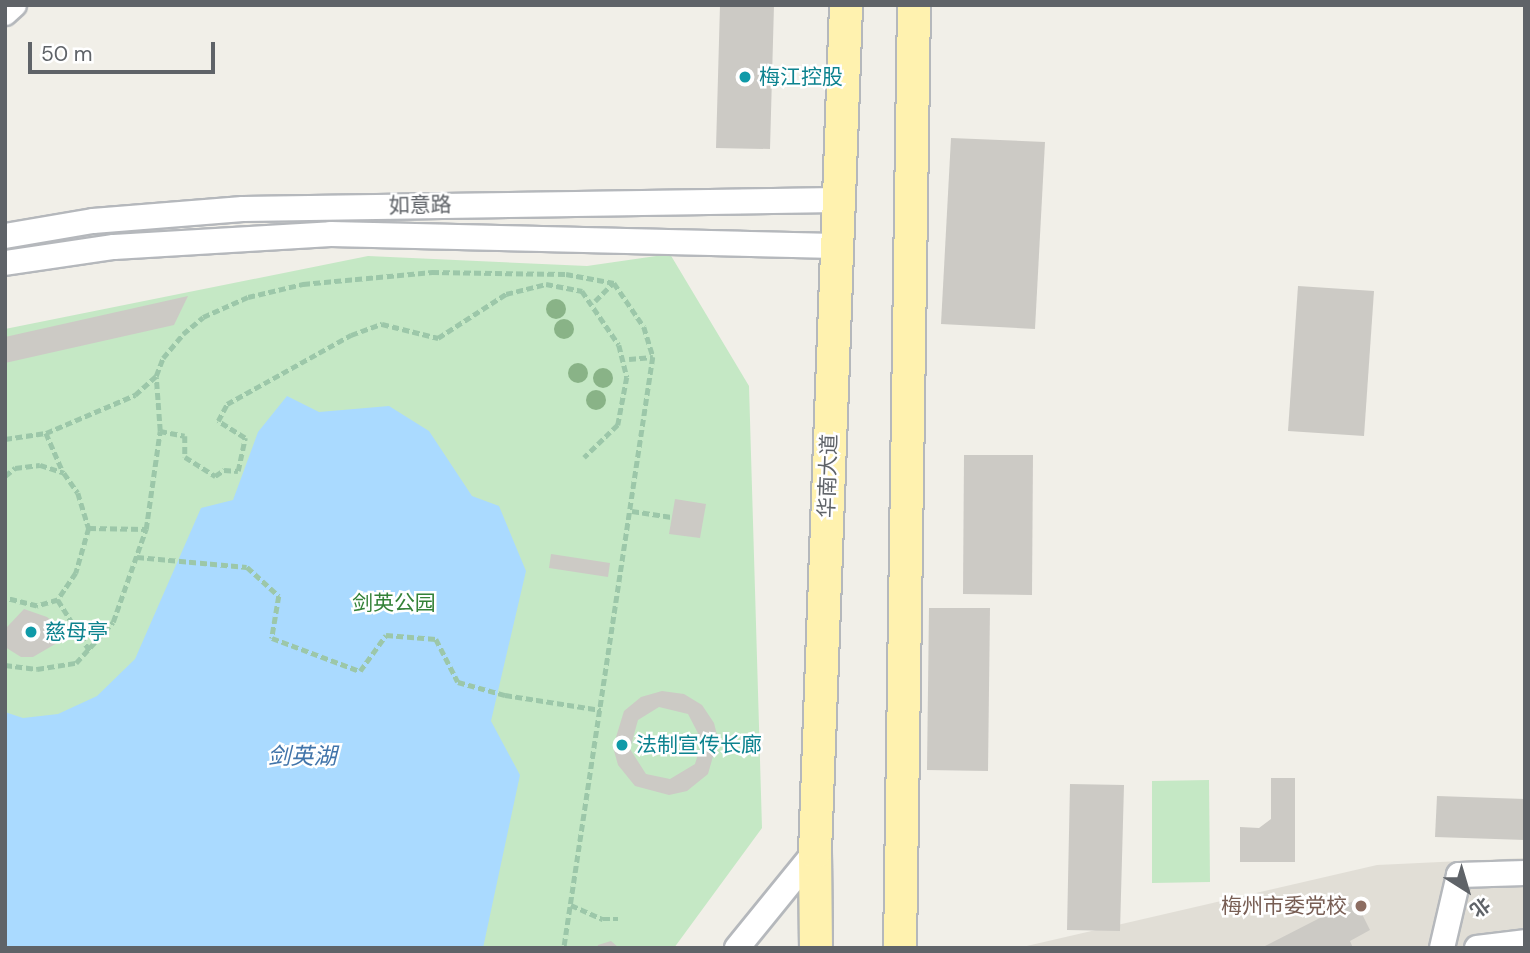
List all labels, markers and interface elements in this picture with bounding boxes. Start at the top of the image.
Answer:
scale bar [32,28,219,72]
text: 50 m [41,40,92,68]
place label: 梅江控股 [759,64,843,90]
marker: 梅江控股 [737,69,753,85]
street label: 如意路 [388,192,452,218]
street label: 华南大道 [814,434,842,518]
park label: 剑英公园 [352,590,436,616]
place label: 慈母亭 [45,619,108,645]
marker: 慈母亭 [23,624,39,640]
place label: 法制宣传长廊 [636,732,762,758]
marker: 法制宣传长廊 [614,737,630,753]
water label: 剑英湖 [268,742,336,770]
north arrow [1432,855,1502,925]
text: 北 [1465,891,1495,923]
place label: 梅州市委党校 [1221,893,1347,919]
marker: 梅州市委党校 [1353,898,1369,914]

